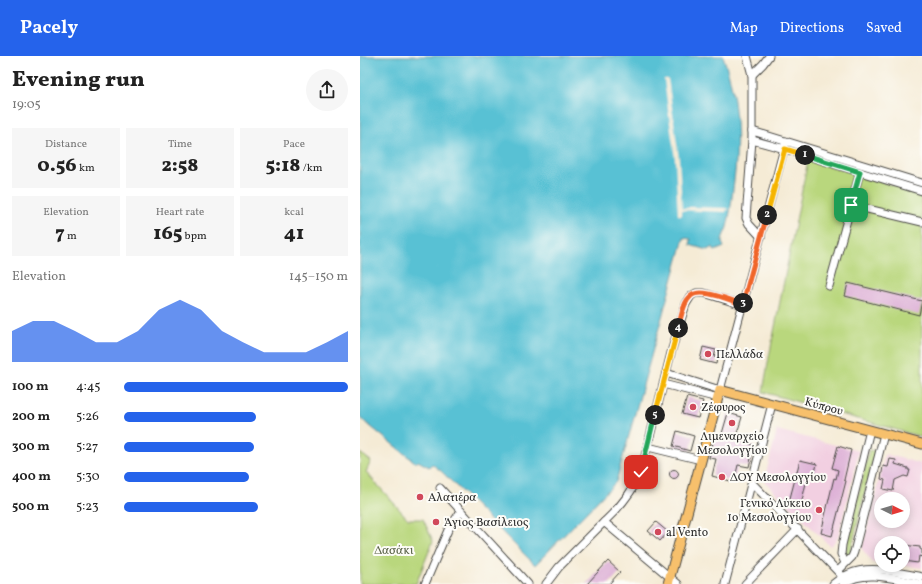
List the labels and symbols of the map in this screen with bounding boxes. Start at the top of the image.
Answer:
pin: 1 [795,145,815,165]
pin [834,188,868,222]
pin: 2 [757,205,777,225]
pin: 3 [733,293,753,313]
pin: 4 [668,318,688,338]
place label: Πελλάδα [716,347,763,363]
marker: Πελλάδα [703,349,713,359]
street label: Κύπρου [803,394,845,420]
place label: Ζέφυρος [701,400,746,416]
marker: Ζέφυρος [688,402,698,412]
pin: 5 [645,405,665,425]
marker: Λιμεναρχείο Μεσολογγίου [727,418,737,428]
place label: Λιμεναρχείο Μεσολογγίου [697,429,767,459]
pin [624,455,658,489]
place label: ΔΟΥ Μεσολογγίου [730,470,826,486]
marker: ΔΟΥ Μεσολογγίου [717,472,727,482]
place label: Αλατιέρα [428,490,477,506]
marker: Αλατιέρα [415,492,425,502]
north arrow [874,492,910,528]
place label: Γενικό Λύκειο 1ο Μεσολογγίου [727,496,811,526]
marker: Γενικό Λύκειο 1ο Μεσολογγίου [814,505,824,515]
place label: Άγιος Βασίλειος [444,515,528,531]
marker: Άγιος Βασίλειος [431,517,441,527]
place label: al Vento [666,525,708,541]
marker: al Vento [653,527,663,537]
park label: Δασάκι [374,543,414,559]

